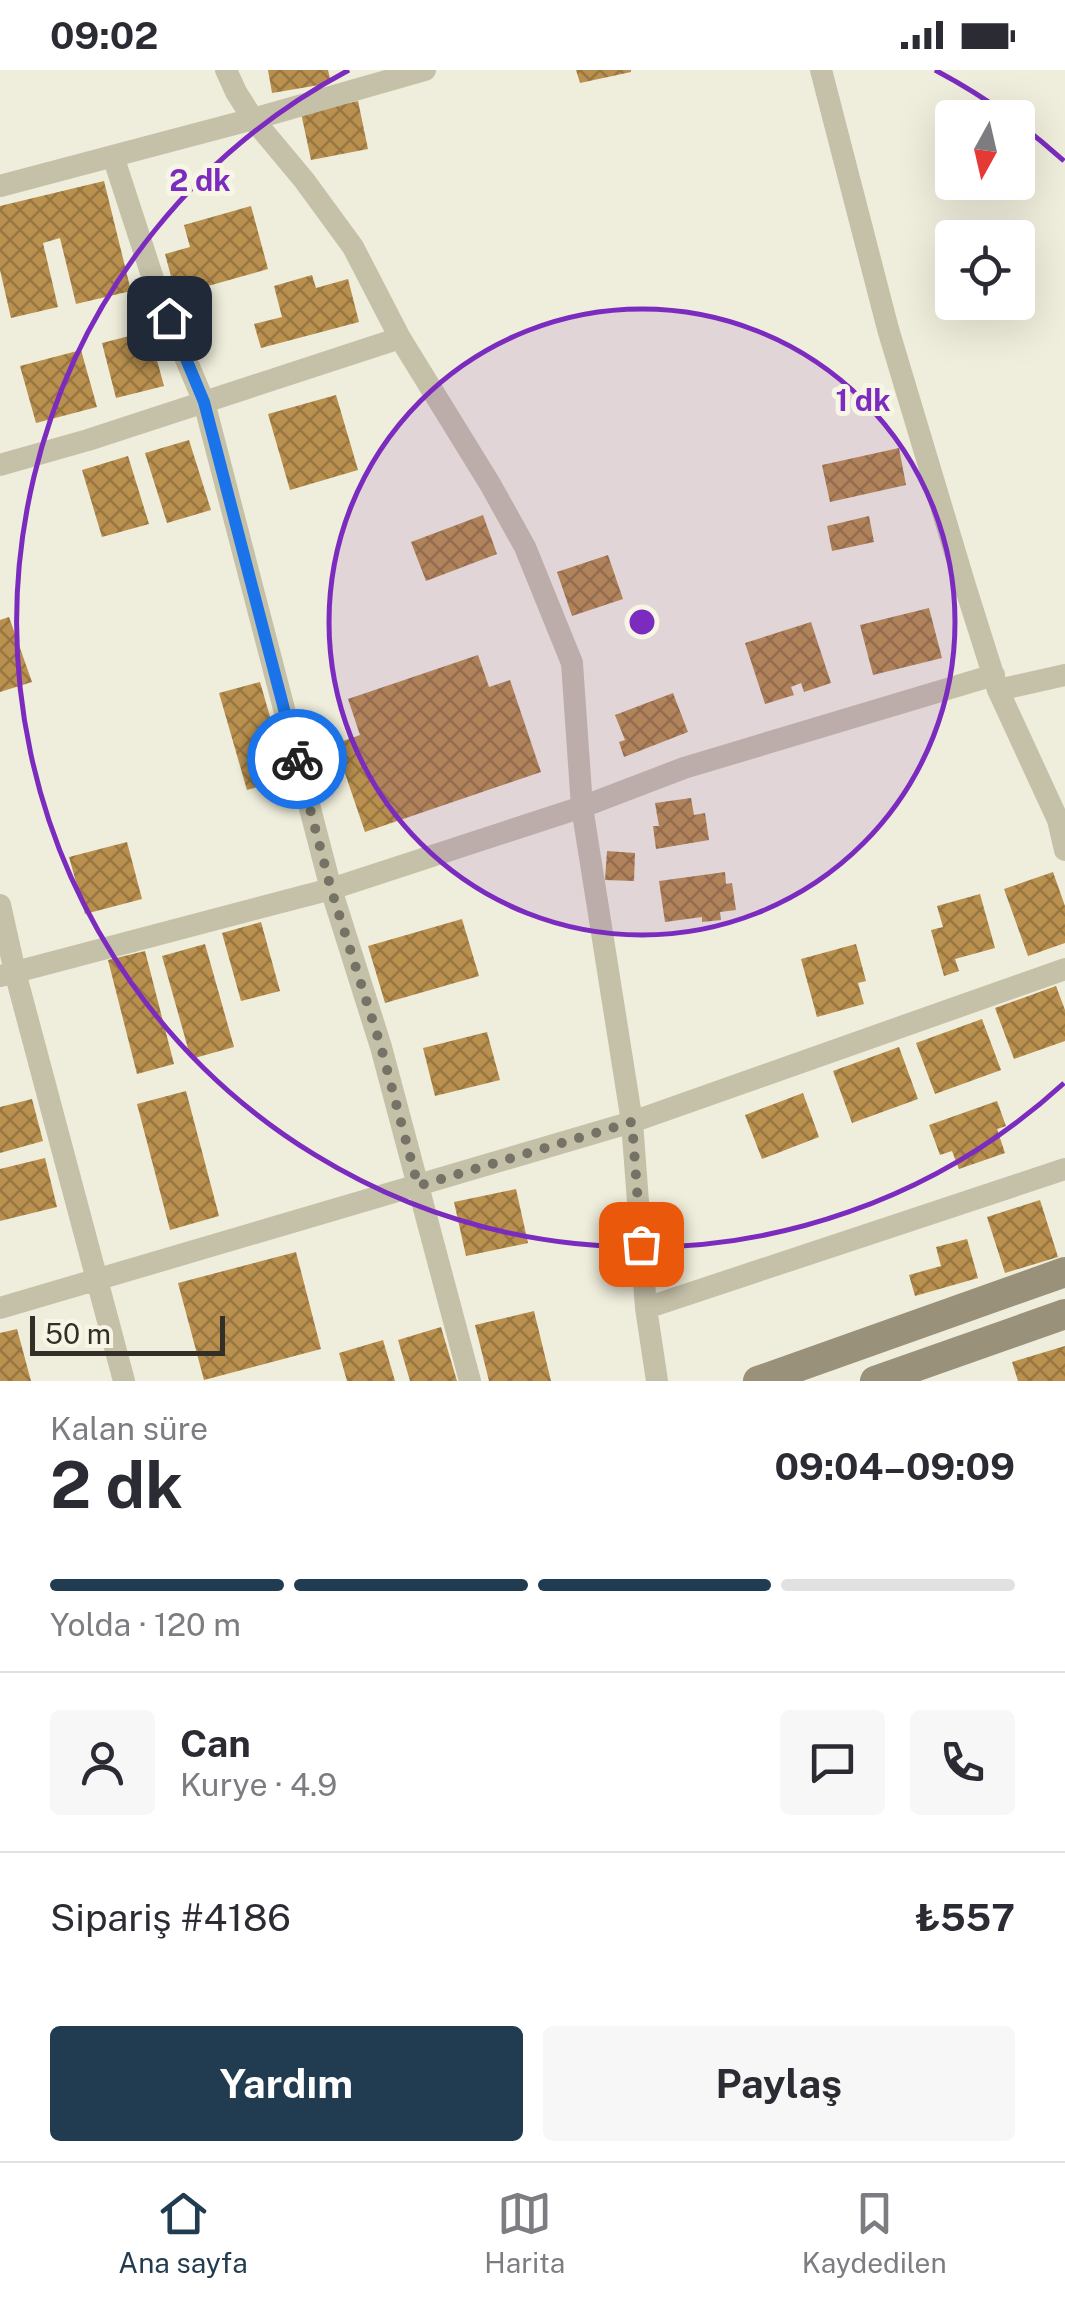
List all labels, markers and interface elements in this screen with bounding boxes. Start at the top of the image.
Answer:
text: 09:02 [50,13,158,58]
north arrow [935,100,1035,200]
map controls [935,100,1035,320]
text: 2 dk [169,162,231,198]
button: locate [935,220,1035,320]
pin [127,276,212,361]
icon: home [142,291,197,346]
text: 1 dk [835,382,891,418]
centre of rings [624,604,660,640]
courier [247,709,347,809]
icon: bike [270,732,325,787]
pin [599,1202,684,1287]
icon: bag [614,1217,669,1272]
scale bar [30,1311,225,1356]
text: 50 m [45,1317,111,1350]
text: Kalan süre [50,1410,208,1447]
text: 09:04–09:09 [774,1444,1015,1489]
text: 2 dk [50,1446,183,1523]
text: Yolda · 120 m [50,1606,241,1643]
button: person [50,1710,155,1815]
button: chat [780,1710,885,1815]
button: phone [910,1710,1015,1815]
text: Can [180,1721,251,1766]
text: Kurye · 4.9 [180,1766,337,1803]
text: Sipariş #4186 [50,1895,291,1940]
text: ₺557 [915,1895,1015,1940]
button: Yardım [50,2026,523,2141]
button: Paylaş [543,2026,1015,2141]
tab: Ana sayfa [118,2186,248,2279]
tab: Harita [484,2186,565,2279]
tab: Kaydedilen [802,2186,947,2279]

